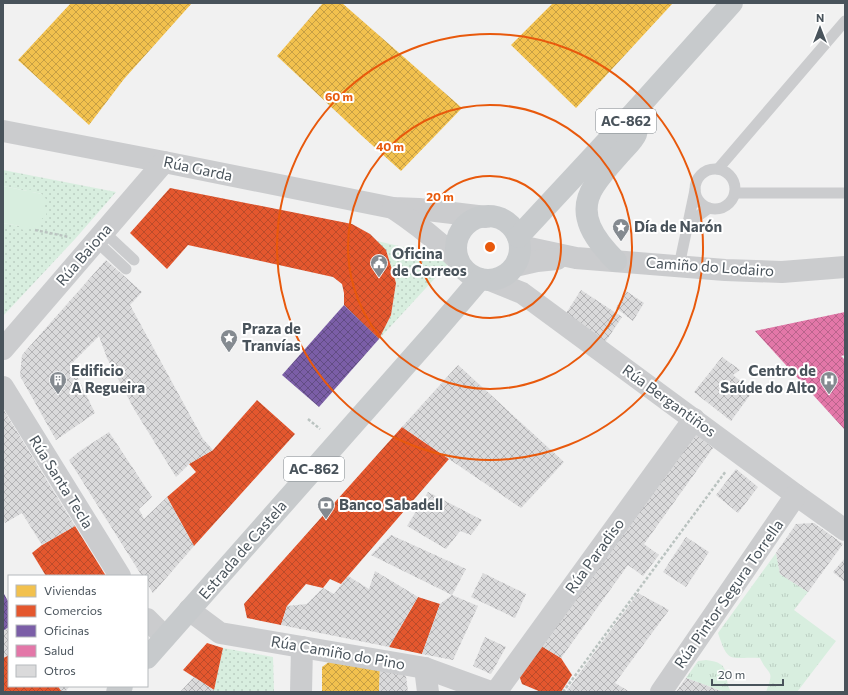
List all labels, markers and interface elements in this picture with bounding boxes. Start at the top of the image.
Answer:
north arrow [800,8,840,48]
text: N [816,11,824,24]
text: 60 m [325,89,353,103]
road number: AC-862 [596,109,656,133]
text: 40 m [376,139,404,153]
street label: Rúa Garda [162,152,234,184]
text: 20 m [426,189,454,203]
place icon: Día de Narón [611,217,631,242]
place label: Día de Narón [634,217,722,235]
street label: Rúa Baiona [52,220,115,289]
centre of rings [483,240,497,254]
place label: Oficina de Correos [392,244,467,279]
public building icon: Oficina de Correos [369,253,389,278]
street label: Camiño do Lodairo [645,253,775,279]
place label: Praza de Tranvías [242,319,301,354]
place icon: Praza de Tranvías [219,328,239,353]
street label: Rúa Bergantiños [619,360,720,440]
place label: Edificio A Regueira [71,361,145,396]
place label: Centro de Saúde do Alto [720,361,816,396]
building icon: Edificio A Regueira [48,370,68,395]
hospital icon: Centro de Saúde do Alto [819,370,839,395]
street label: Rúa Santa Tecla [26,431,98,531]
road number: AC-862 [284,457,344,481]
bank icon: Banco Sabadell [316,495,336,520]
place label: Banco Sabadell [339,495,443,513]
street label: Estrada de Castela [195,496,290,602]
street label: Rúa Paradiso [561,514,627,596]
street label: Rúa Pintor Segura Torrella [670,516,786,671]
legend [8,575,148,687]
text: Viviendas [44,583,96,597]
text: Comercios [44,603,102,617]
text: Oficinas [44,623,89,637]
street label: Rúa Camiño do Pino [270,631,407,673]
text: Salud [44,643,74,657]
scale bar [712,661,783,687]
text: Otros [44,663,76,677]
text: 20 m [718,667,745,681]

